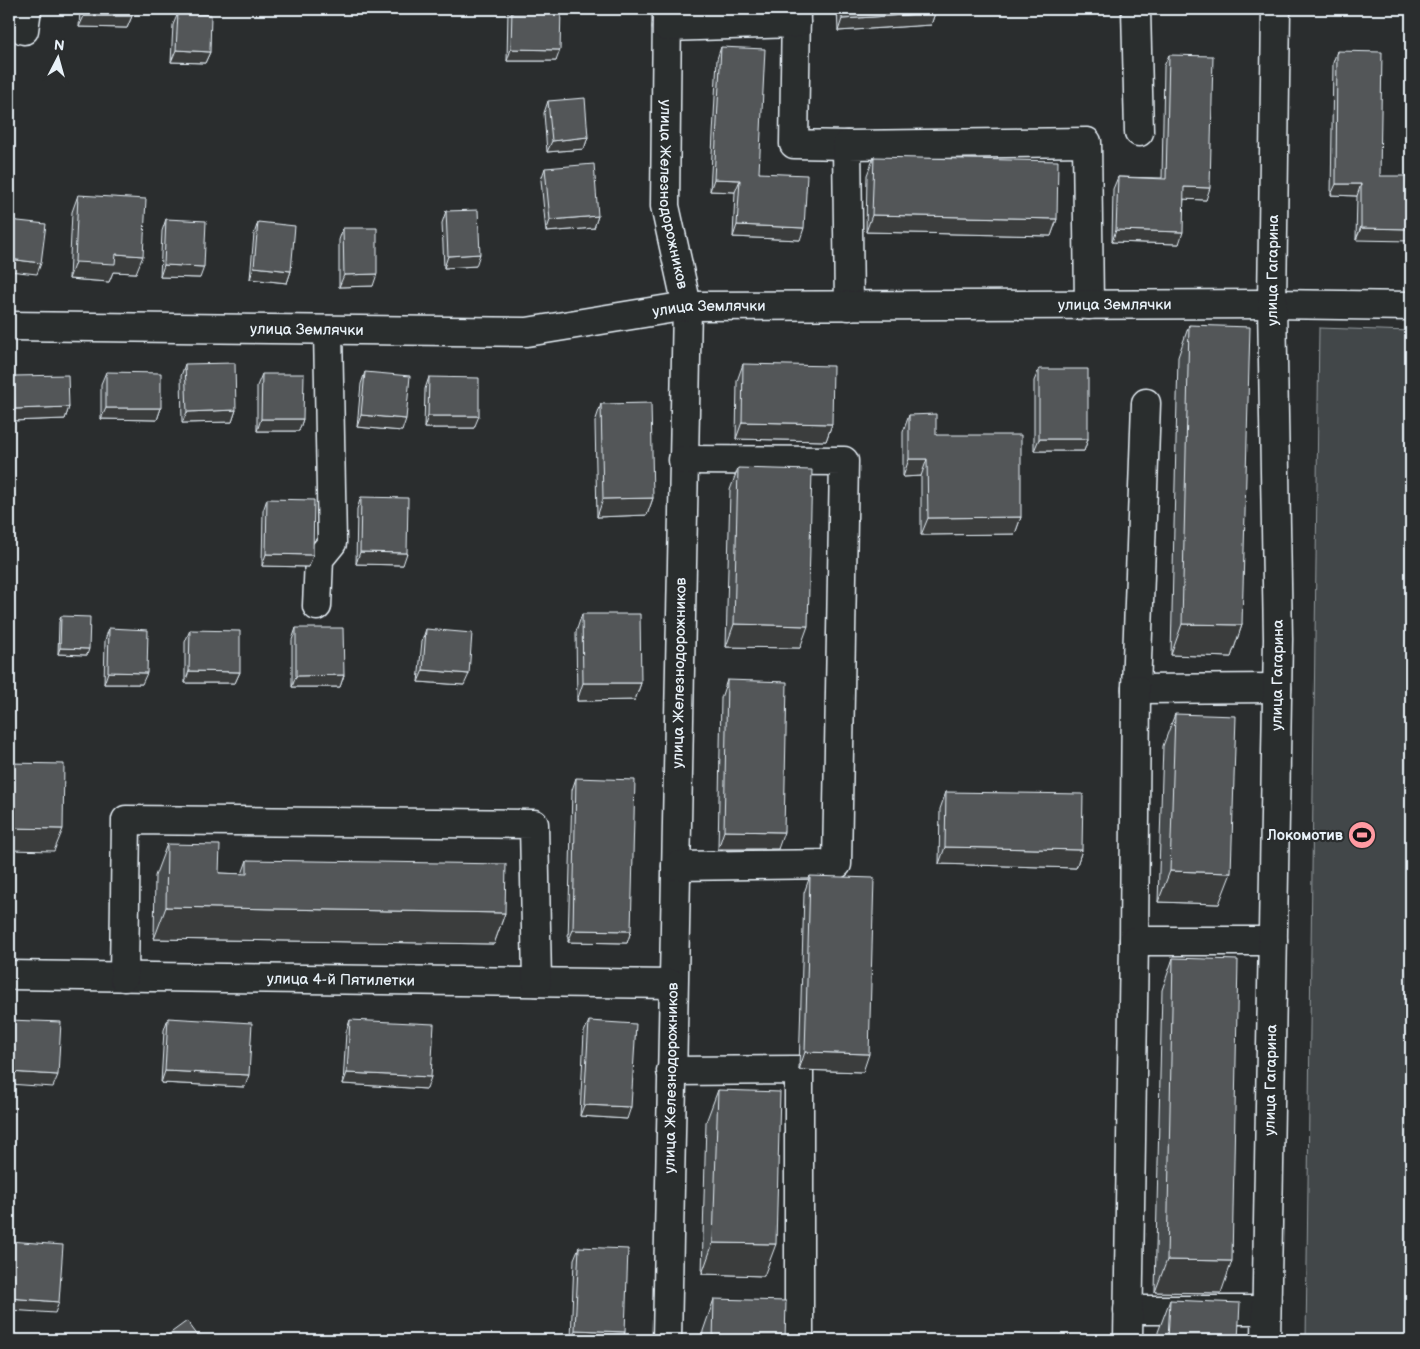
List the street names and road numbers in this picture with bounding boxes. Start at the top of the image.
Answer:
street label: улица Железнодорожников [655,99,692,291]
street label: улица Гагарина [1263,214,1283,326]
street label: улица Землячки [1058,295,1172,315]
street label: улица Землячки [651,297,766,321]
street label: улица Землячки [250,320,364,340]
street label: улица Железнодорожников [668,577,691,769]
street label: улица Гагарина [1267,619,1288,731]
street label: улица 4-й Пятилетки [267,969,415,991]
street label: улица Железнодорожников [660,982,683,1174]
street label: улица Гагарина [1260,1024,1281,1136]

